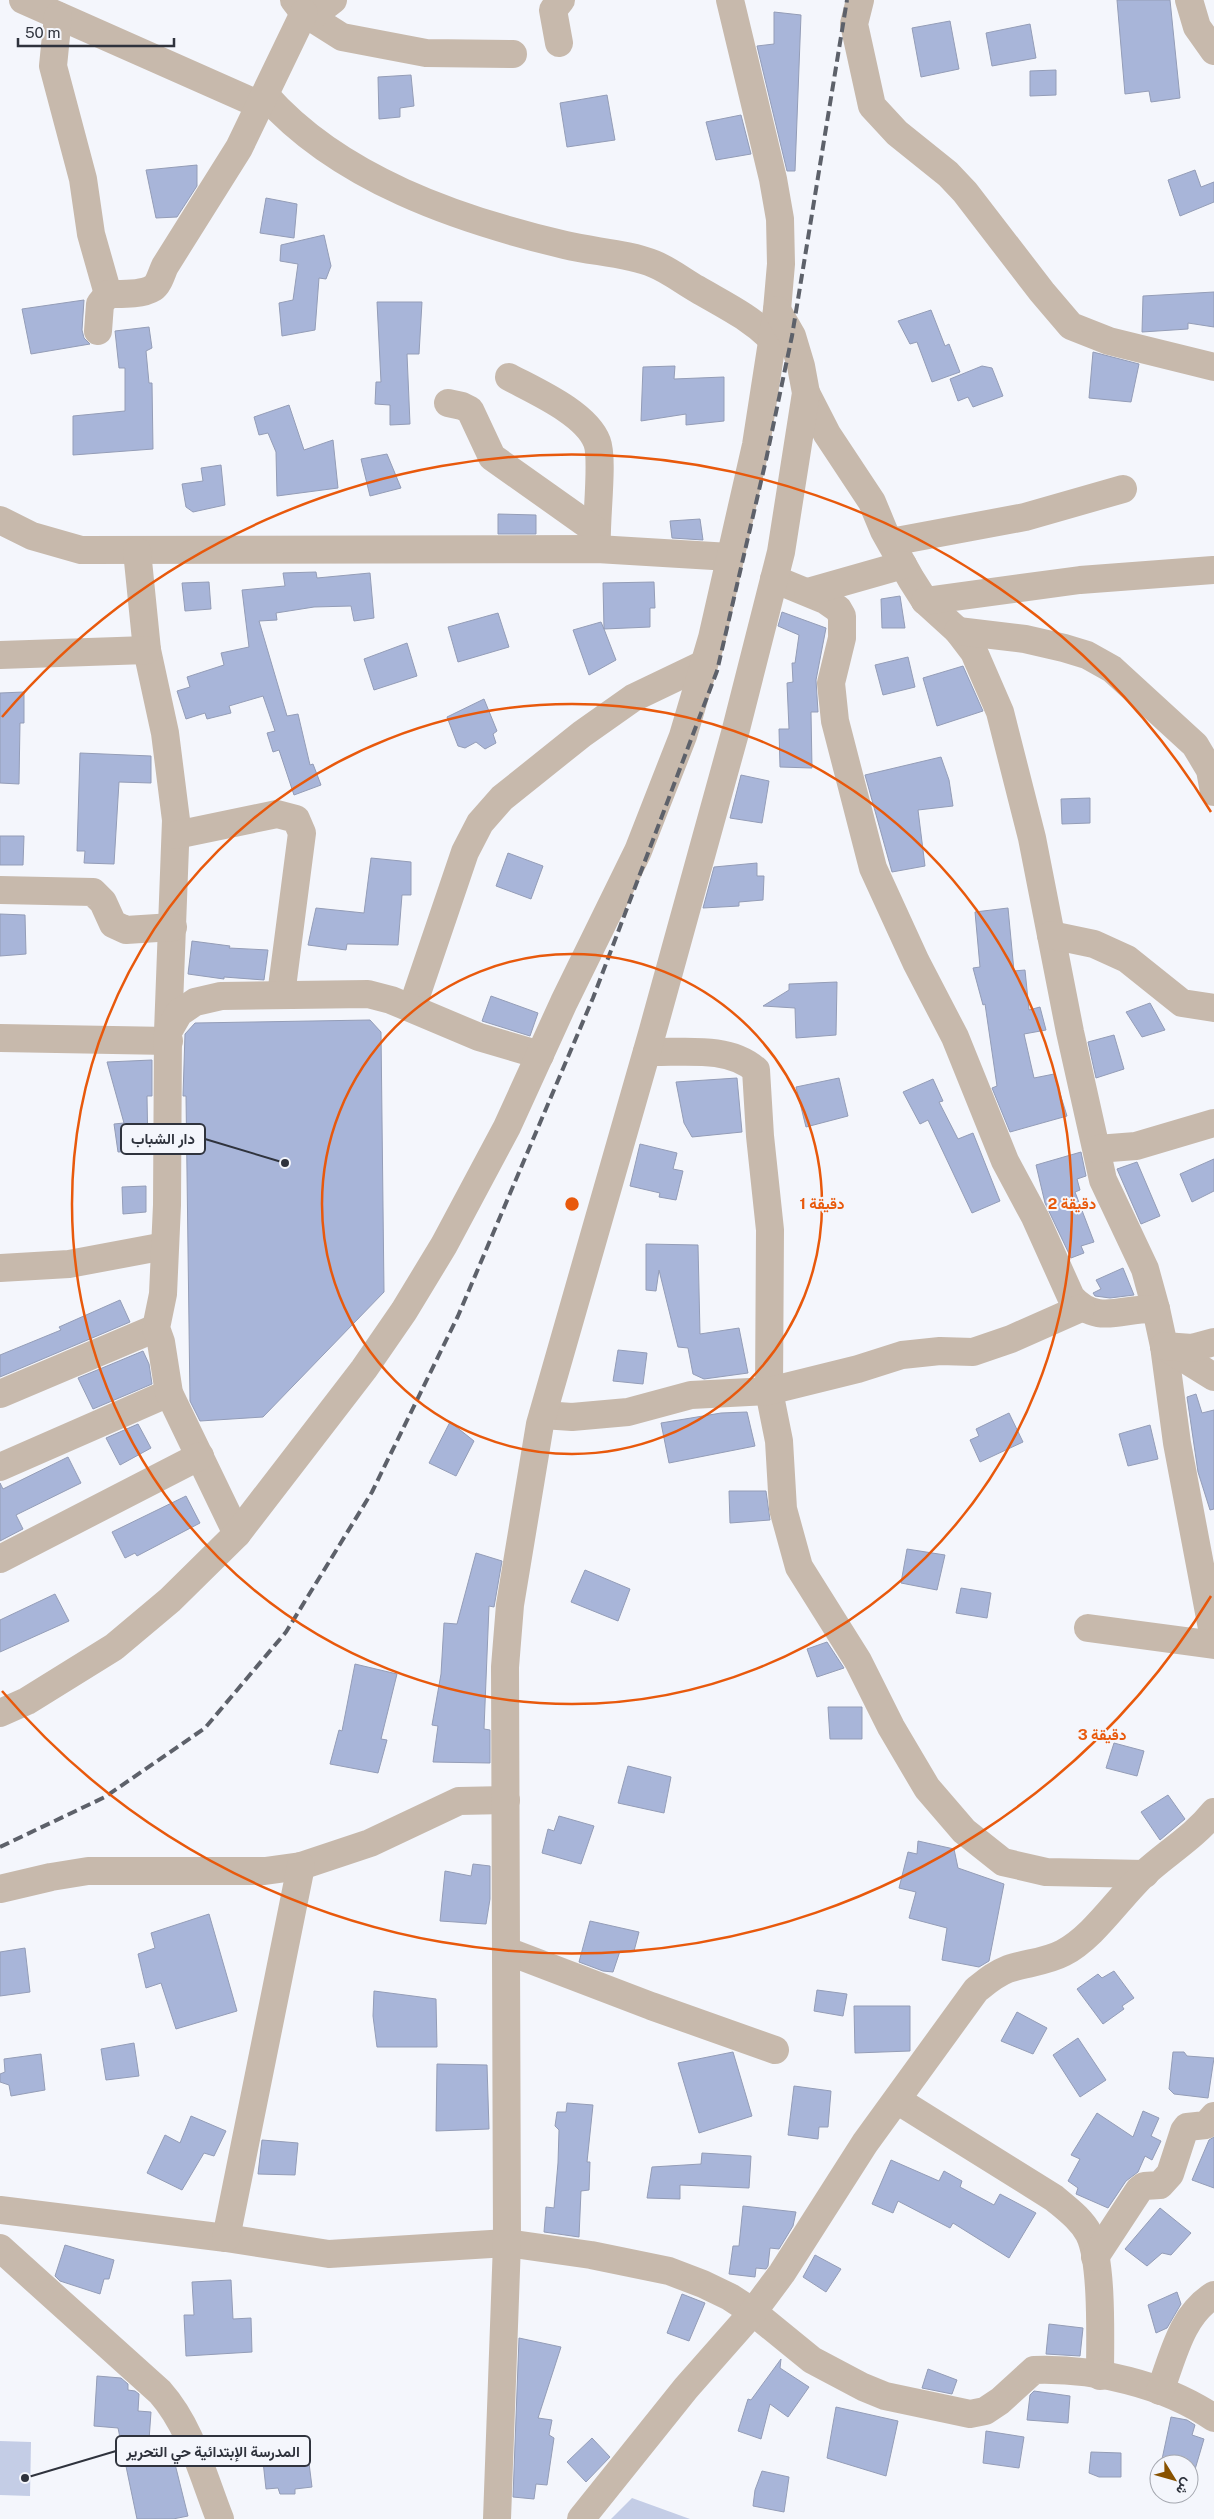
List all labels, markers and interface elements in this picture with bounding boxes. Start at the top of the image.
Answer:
scale bar [18,15,174,47]
text: 50 m [25,24,60,41]
callout: دار الشباب [121,1124,205,1154]
text: دار الشباب [131,1130,195,1148]
centre of rings [563,1195,581,1213]
text: 1 دقيقة [799,1195,845,1213]
text: 2 دقيقة [1048,1195,1096,1213]
text: 3 دقيقة [1078,1726,1126,1744]
callout: المدرسة الإبتدائية حي التحرير [116,2436,310,2466]
text: المدرسة الإبتدائية حي التحرير [125,2443,300,2465]
north arrow [1149,2454,1199,2504]
text: ش [1172,2475,1196,2498]

